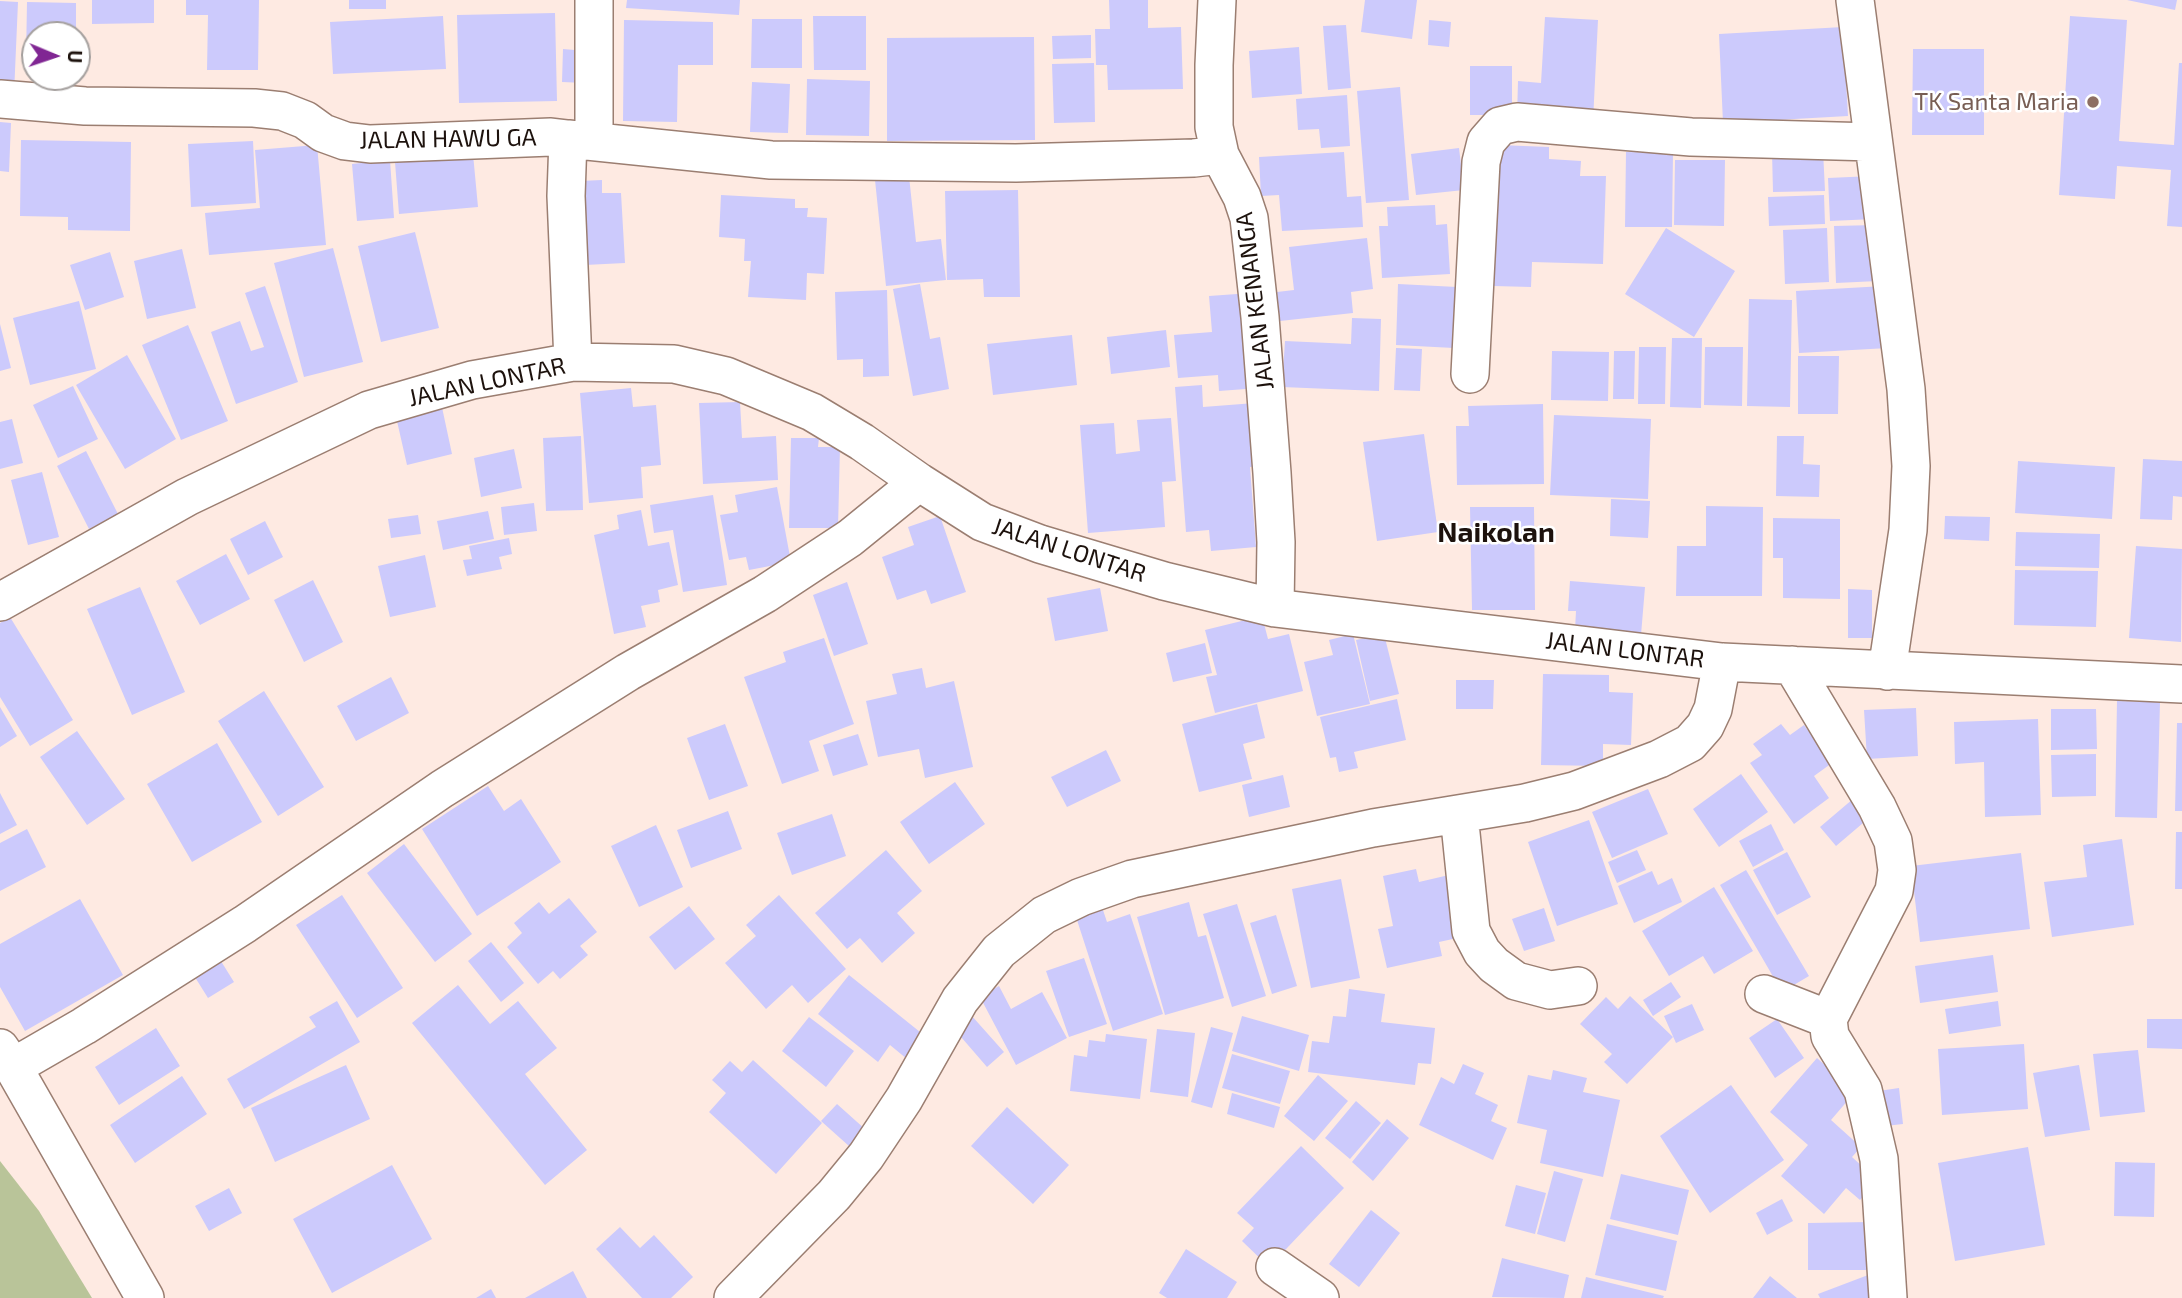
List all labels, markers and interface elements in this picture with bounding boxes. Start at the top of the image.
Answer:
north arrow [21,21,91,91]
text: U [64,50,87,64]
place label: TK Santa Maria [1914,88,2079,116]
marker: TK Santa Maria [2085,94,2101,110]
street label: JALAN HAWU GA [359,123,537,155]
street label: JALAN KENANGA [1230,210,1280,392]
street label: JALAN LONTAR [406,351,568,413]
street label: JALAN LONTAR [989,512,1149,588]
district label: Naikolan [1437,516,1555,550]
street label: JALAN LONTAR [1544,626,1706,674]

